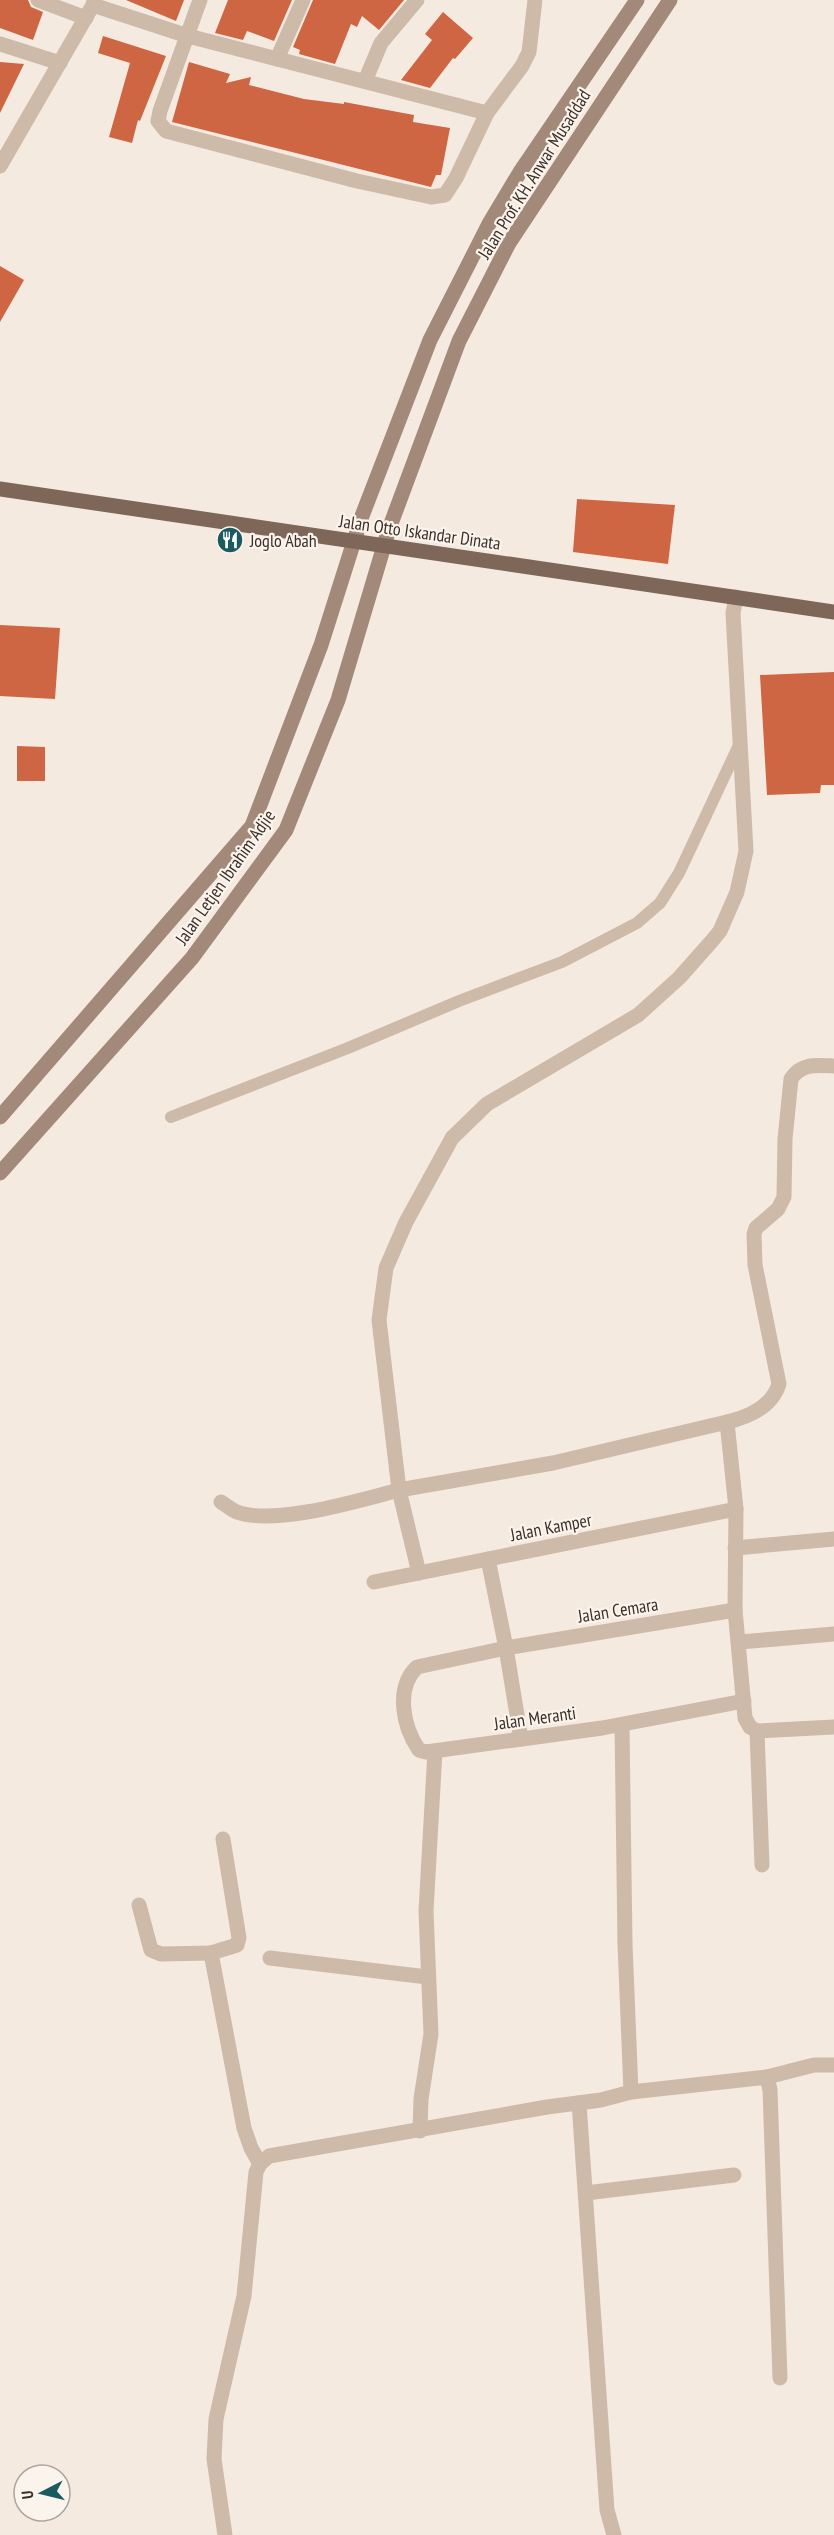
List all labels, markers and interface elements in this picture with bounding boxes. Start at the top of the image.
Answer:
street label: Jalan Prof. KH. Anwar Musaddad [472,85,595,264]
street label: Jalan Otto Iskandar Dinata [337,509,502,555]
restaurant icon: Joglo Abah [215,525,245,555]
place label: Joglo Abah [249,529,317,552]
street label: Jalan Letjen Ibrahim Adjie [169,805,280,950]
street label: Jalan Kamper [507,1508,594,1546]
street label: Jalan Cemara [575,1592,660,1628]
street label: Jalan Meranti [492,1701,577,1735]
north arrow [12,2463,72,2523]
text: U [17,2490,38,2500]

